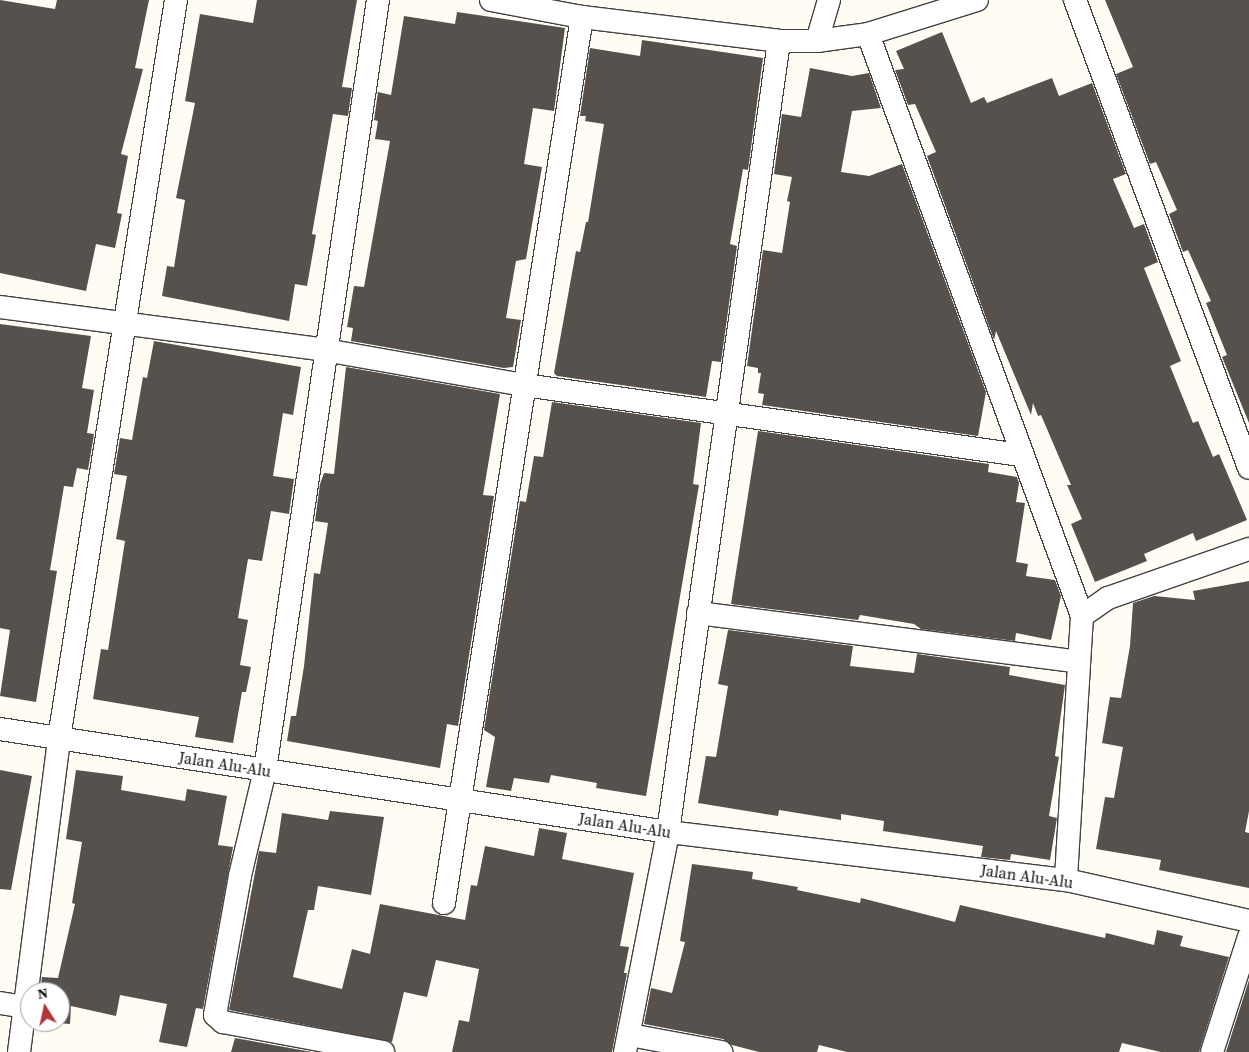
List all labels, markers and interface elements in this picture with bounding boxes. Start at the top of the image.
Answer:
street label: Jalan Alu-Alu [177,747,273,781]
street label: Jalan Alu-Alu [577,808,673,842]
street label: Jalan Alu-Alu [979,860,1075,892]
north arrow [20,982,70,1032]
text: N [36,982,49,1004]

